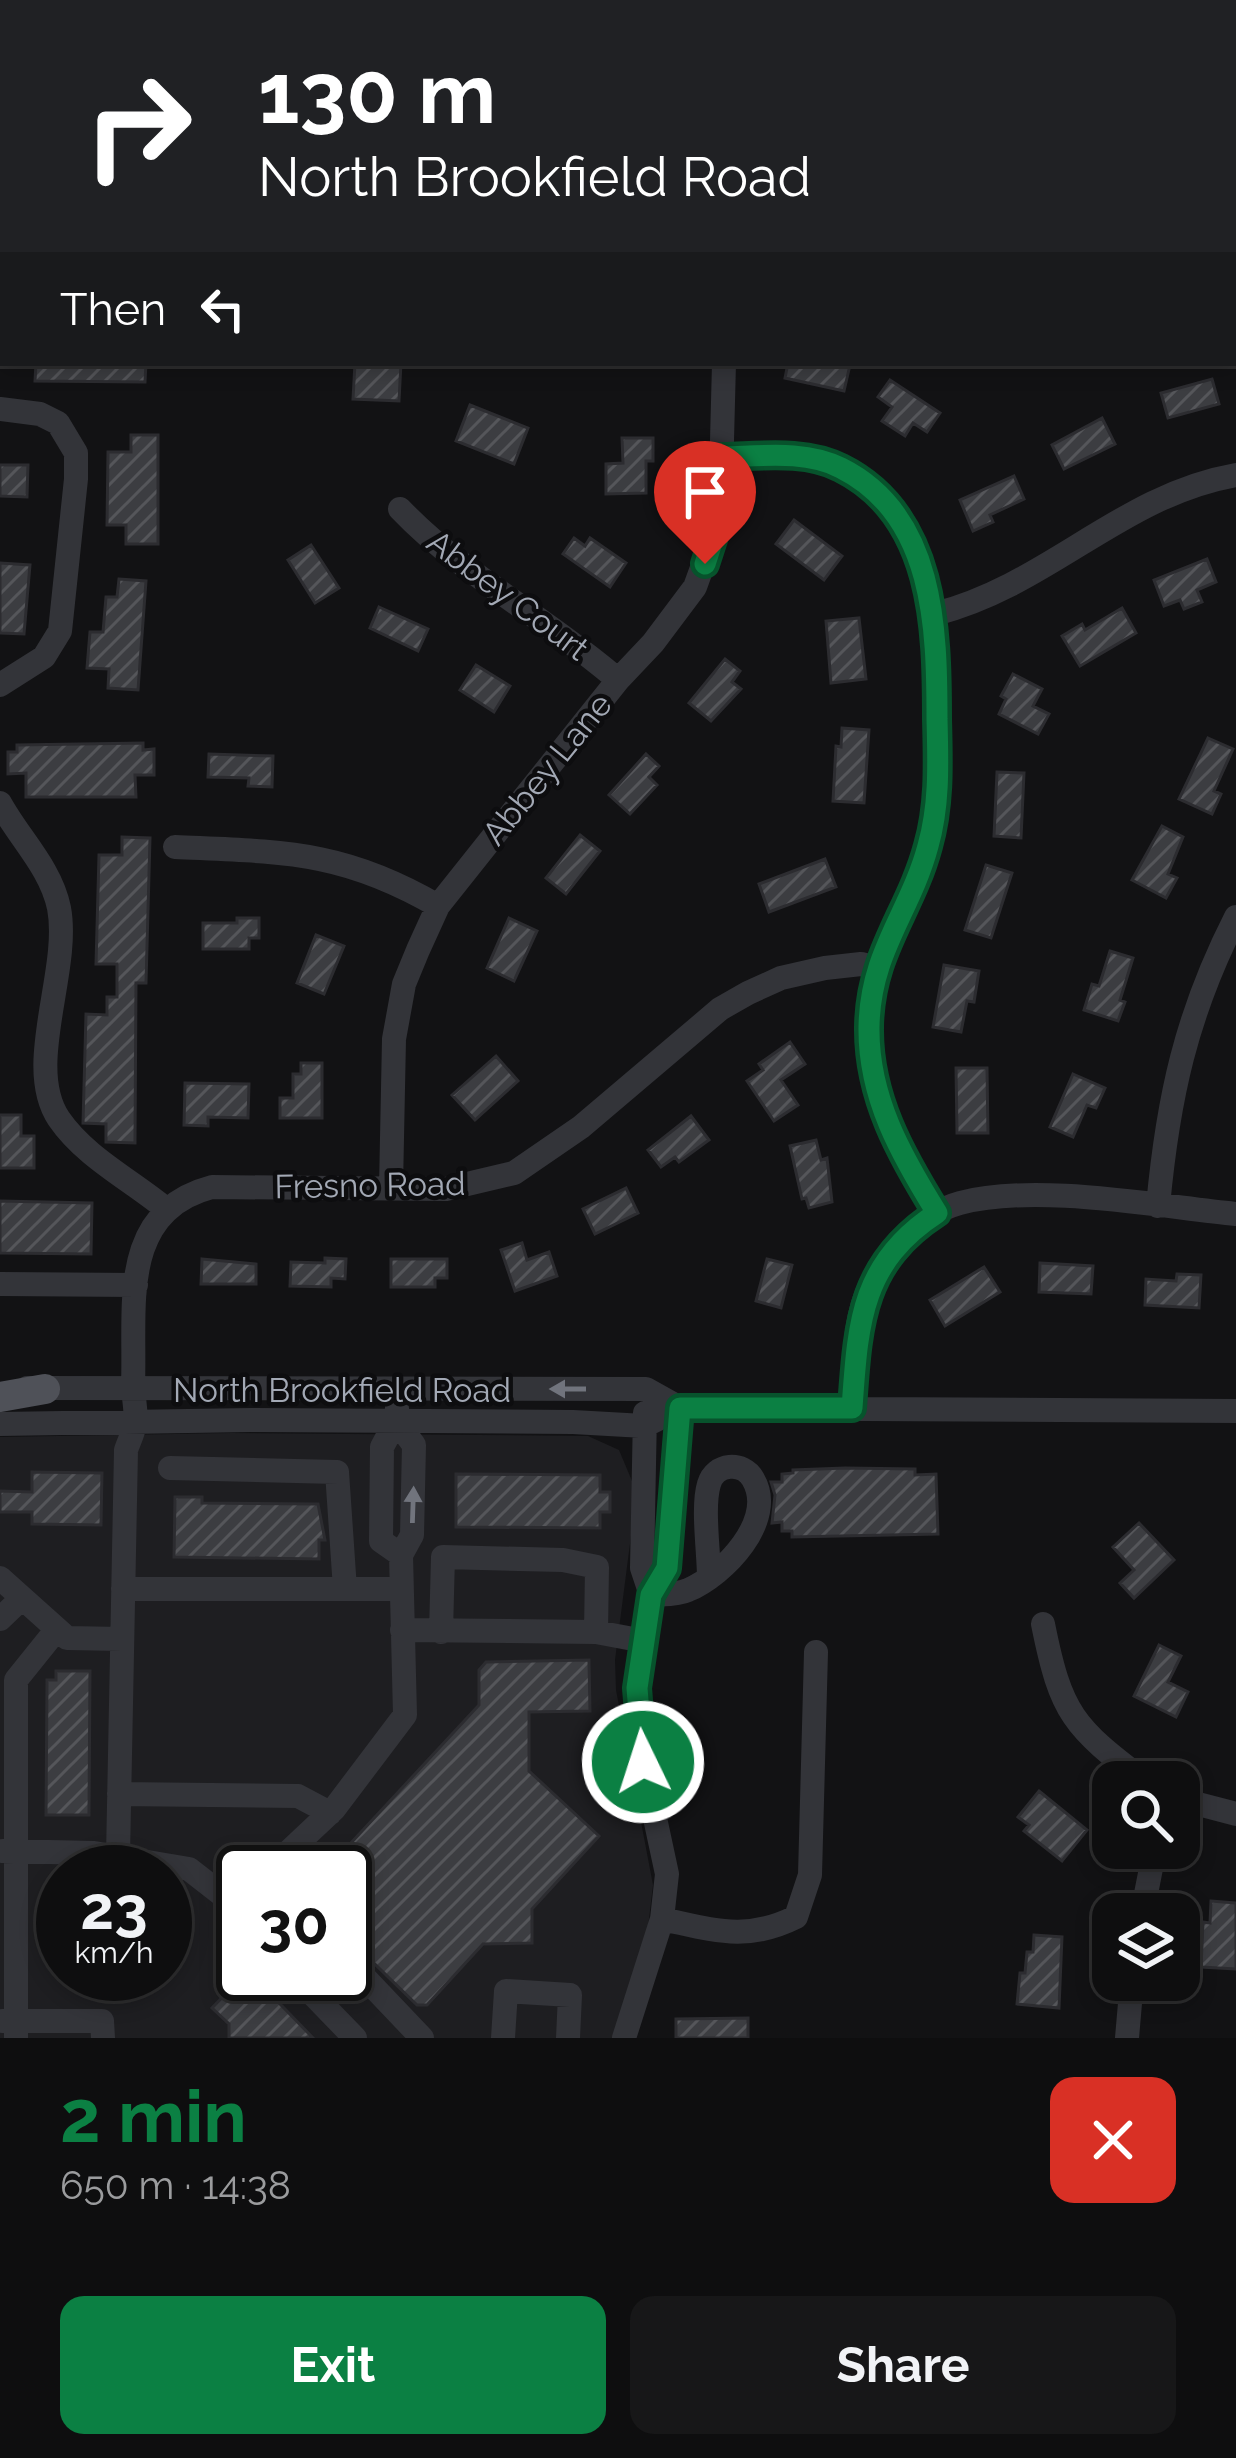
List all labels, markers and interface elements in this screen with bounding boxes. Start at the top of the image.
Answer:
text: 130 m [258,44,496,143]
icon: right [60,48,216,204]
text: North Brookfield Road [258,145,811,209]
icon: left [190,276,256,342]
text: Then [60,283,166,336]
pin [654,441,756,564]
icon: arrive [672,459,738,525]
street label: Abbey Court [420,522,596,668]
street label: Abbey Lane [474,686,620,852]
street label: Fresno Road [274,1164,466,1206]
street label: North Brookfield Road [173,1371,511,1410]
one-way arrow [548,1379,586,1399]
one-way arrow [403,1485,422,1523]
position arrow [580,1699,706,1825]
map controls [1092,1761,1200,2001]
button: search [1092,1761,1200,1869]
speed limit sign: 30 [216,1845,372,2001]
text: 23 [80,1873,148,1943]
button: layers [1092,1893,1200,2001]
text: km/h [74,1935,154,1970]
text: 2 min [60,2074,247,2159]
button: close [1050,2077,1176,2203]
text: 650 m · 14:38 [60,2162,291,2208]
button: Exit [60,2296,606,2434]
button: Share [630,2296,1176,2434]

